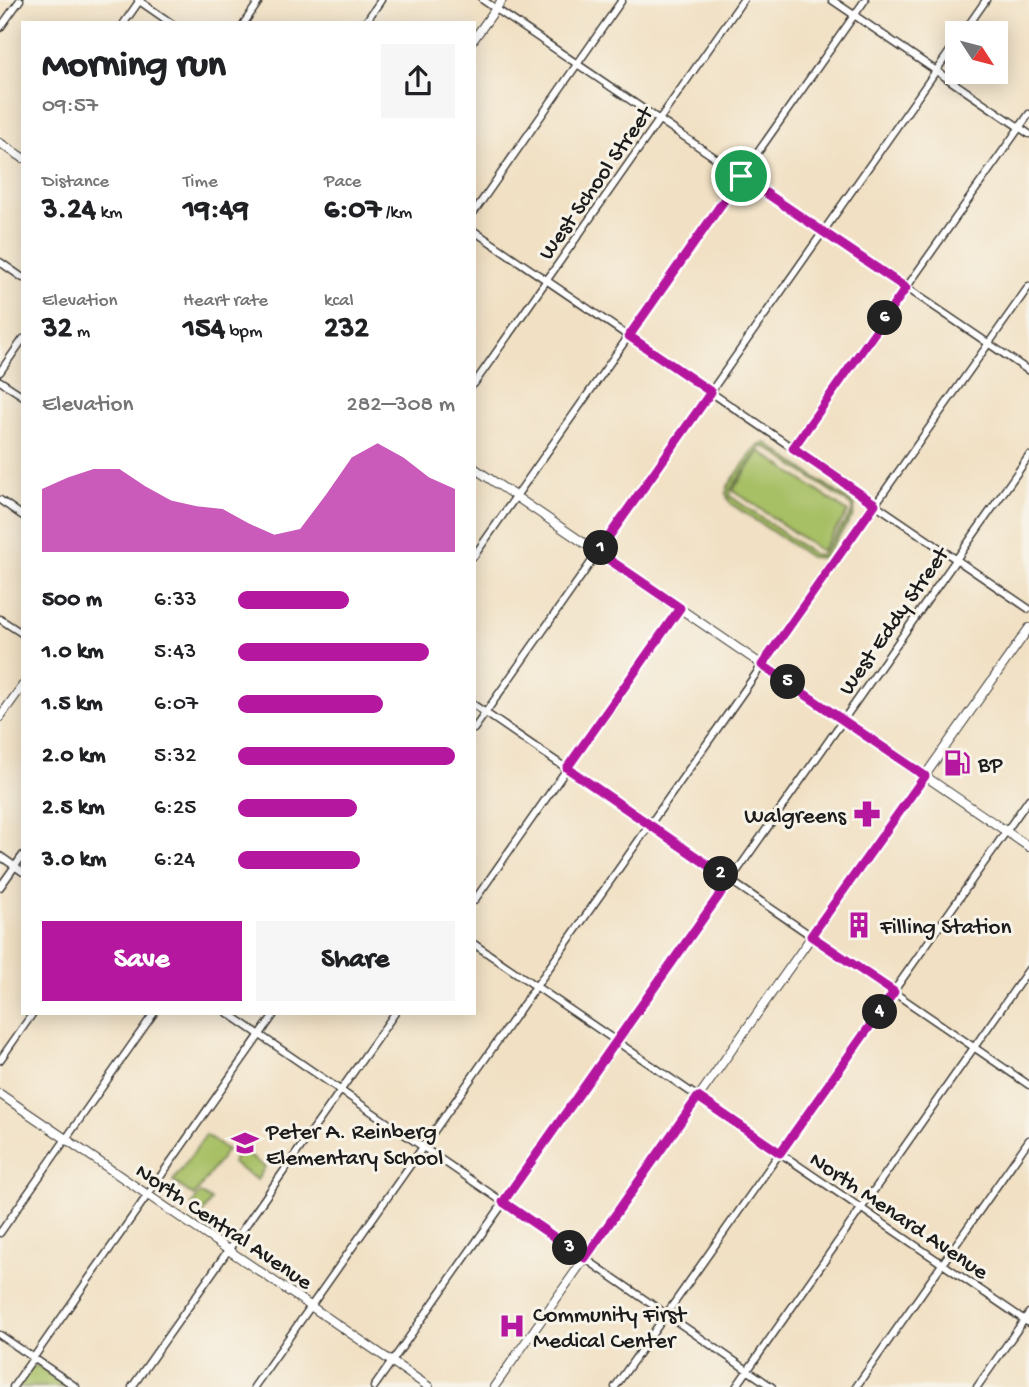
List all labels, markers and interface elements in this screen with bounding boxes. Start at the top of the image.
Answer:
north arrow [945,21,1008,84]
map controls [945,21,1008,84]
button: share [381,44,455,118]
text: Morning run [42,45,226,89]
text: 09:57 [42,93,98,120]
street label: West School Street [534,101,661,266]
pin [711,146,771,206]
icon: arrive [722,157,760,195]
text: Distance [42,171,109,194]
text: Time [183,171,218,194]
text: Pace [324,171,361,194]
text: 3.24 [42,194,96,229]
text: 19:49 [183,194,249,229]
text: 6:07 [324,194,381,229]
text: km [96,202,122,225]
text: /km [381,202,412,225]
text: Elevation [42,290,118,313]
text: Heart rate [183,290,268,313]
text: kcal [324,290,354,313]
pin: 6 [868,300,903,336]
text: 6 [880,306,889,329]
text: 32 [42,313,72,348]
text: 154 [183,313,225,348]
text: 232 [324,313,369,348]
text: m [72,321,90,344]
text: bpm [225,321,262,344]
text: Elevation [42,392,133,419]
text: 282–308 m [346,392,455,419]
pin: 1 [584,530,618,566]
text: 1 [597,536,604,559]
street label: West Eddy Street [834,542,957,701]
text: 500 m [42,587,102,614]
text: 6:33 [154,587,197,614]
text: 1.0 km [42,639,104,666]
text: 5:43 [154,639,196,666]
pin: 5 [770,664,806,700]
text: 5 [783,670,793,693]
text: 1.5 km [42,691,103,718]
text: 6:07 [154,691,198,718]
text: 2.0 km [42,743,106,770]
text: 5:32 [154,743,197,770]
fuel station icon: BP [942,748,972,778]
place label: BP [977,753,1003,780]
text: 2.5 km [42,795,105,822]
text: 6:25 [154,795,196,822]
pharmacy icon: Walgreens [852,799,882,829]
place label: Walgreens [744,804,847,831]
text: 3.0 km [42,847,106,874]
text: 6:24 [154,847,195,874]
pin: 2 [704,856,738,892]
text: 2 [716,862,725,885]
building icon: Filling Station [844,910,874,940]
place label: Filling Station [879,915,1011,942]
button: Save [42,921,242,1001]
button: Share [256,921,455,1001]
pin: 4 [862,995,898,1030]
text: 4 [875,1000,884,1023]
place label: Peter A. Reinberg Elementary School [265,1120,443,1173]
school or university icon: Peter A. Reinberg Elementary School [230,1128,260,1158]
street label: North Menard Avenue [803,1147,994,1287]
street label: North Central Avenue [129,1159,318,1298]
pin: 3 [552,1230,588,1266]
text: 3 [565,1236,574,1259]
place label: Community First Medical Center [533,1303,687,1356]
hospital icon: Community First Medical Center [497,1311,527,1341]

